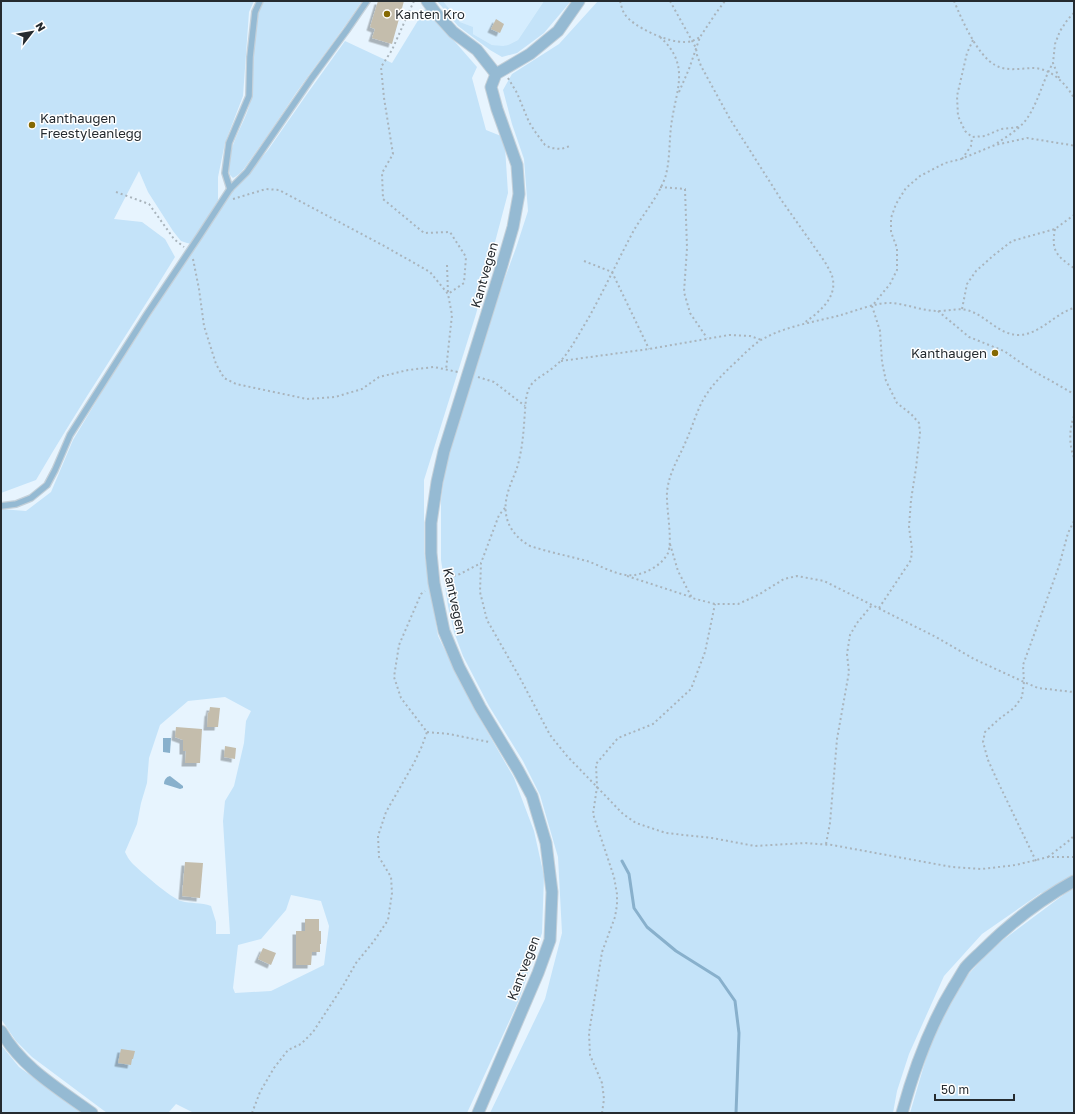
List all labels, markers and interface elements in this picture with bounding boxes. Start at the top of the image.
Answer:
place label: Kanten Kro [395,6,465,22]
marker: Kanten Kro [382,9,392,19]
north arrow [12,12,52,52]
text: N [33,20,49,34]
place label: Kanthaugen Freestyleanlegg [40,110,142,141]
marker: Kanthaugen Freestyleanlegg [27,120,37,130]
street label: Kantvegen [467,240,501,310]
place label: Kanthaugen [911,345,987,361]
marker: Kanthaugen [990,348,1000,358]
street label: Kantvegen [440,566,470,636]
street label: Kantvegen [503,934,543,1002]
scale bar [935,1076,1014,1102]
text: 50 m [941,1082,969,1097]

